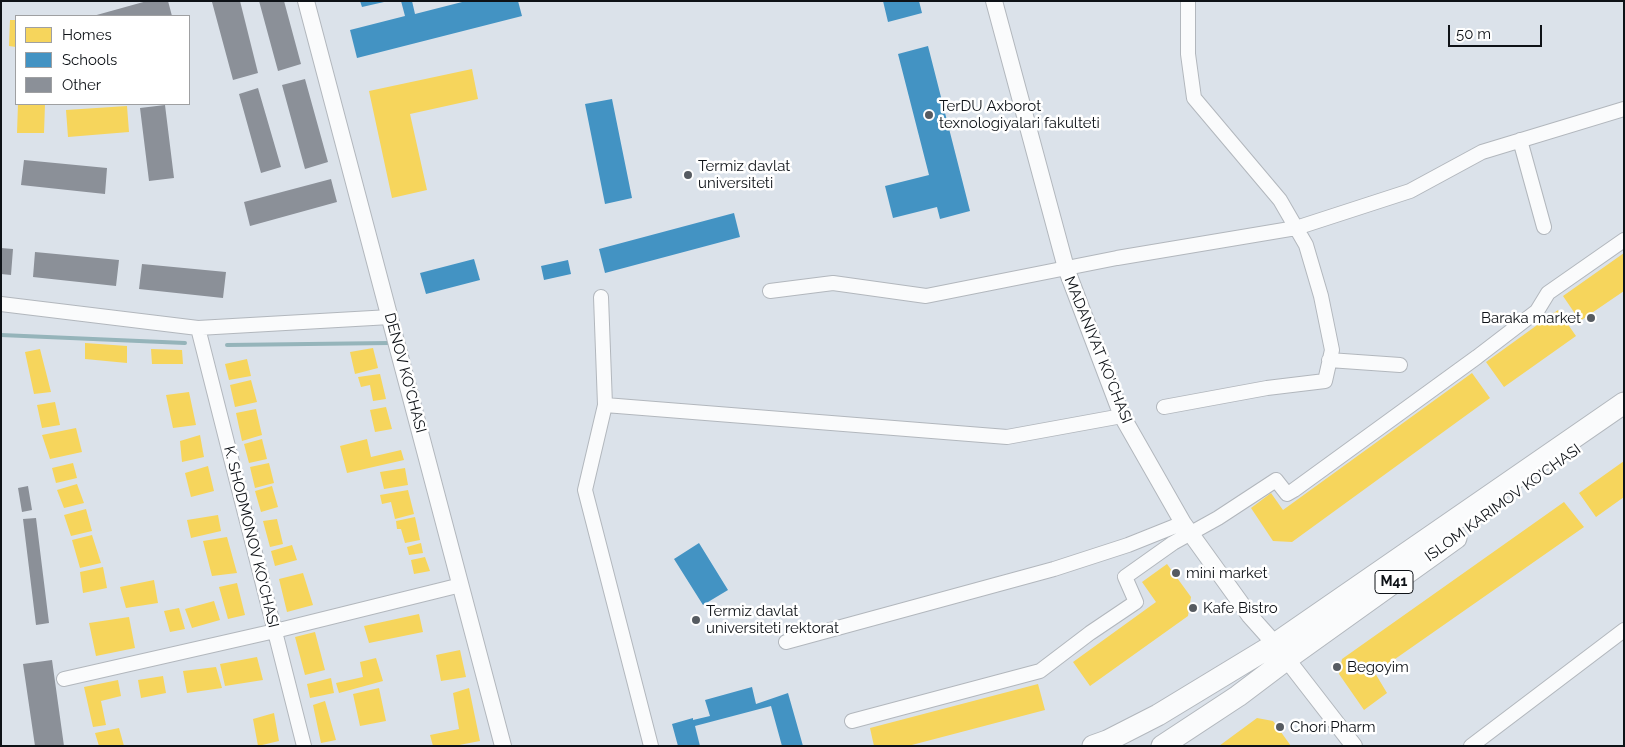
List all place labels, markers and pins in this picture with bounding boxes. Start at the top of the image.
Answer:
place label: TerDU Axborot texnologiyalari fakulteti [939,97,1100,132]
marker: TerDU Axborot texnologiyalari fakulteti [923,109,935,121]
place label: Termiz davlat universiteti [698,157,790,192]
marker: Termiz davlat universiteti [682,169,694,181]
place label: Baraka market [1481,309,1581,327]
marker: Baraka market [1585,312,1597,324]
place label: mini market [1186,564,1267,582]
marker: mini market [1170,567,1182,579]
place label: Kafe Bistro [1203,599,1278,617]
place label: Termiz davlat universiteti rektorat [706,602,839,637]
marker: Kafe Bistro [1187,602,1199,614]
marker: Termiz davlat universiteti rektorat [690,614,702,626]
place label: Begoyim [1347,658,1409,676]
marker: Begoyim [1331,661,1343,673]
place label: Chori Pharm [1290,718,1376,736]
marker: Chori Pharm [1274,721,1286,733]

